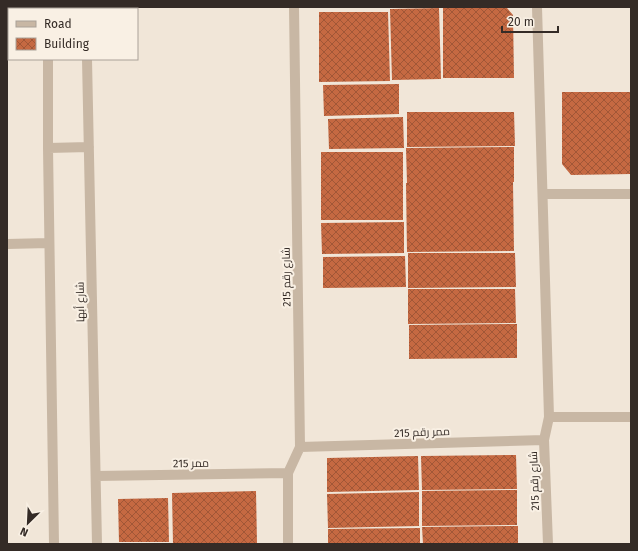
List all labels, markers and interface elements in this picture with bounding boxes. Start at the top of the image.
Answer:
legend [8,8,138,60]
scale bar [502,8,558,34]
text: 20 m [508,15,534,29]
text: Road [44,17,72,31]
text: Building [44,37,90,51]
street label: شارع رقم 215 [279,247,295,307]
street label: شارع أبها [73,282,88,322]
street label: ممر رقم 215 [394,425,450,441]
street label: شارع رقم 215 [527,451,543,511]
street label: ممر 215 [173,457,209,470]
north arrow [8,503,48,543]
text: N [18,524,30,539]

